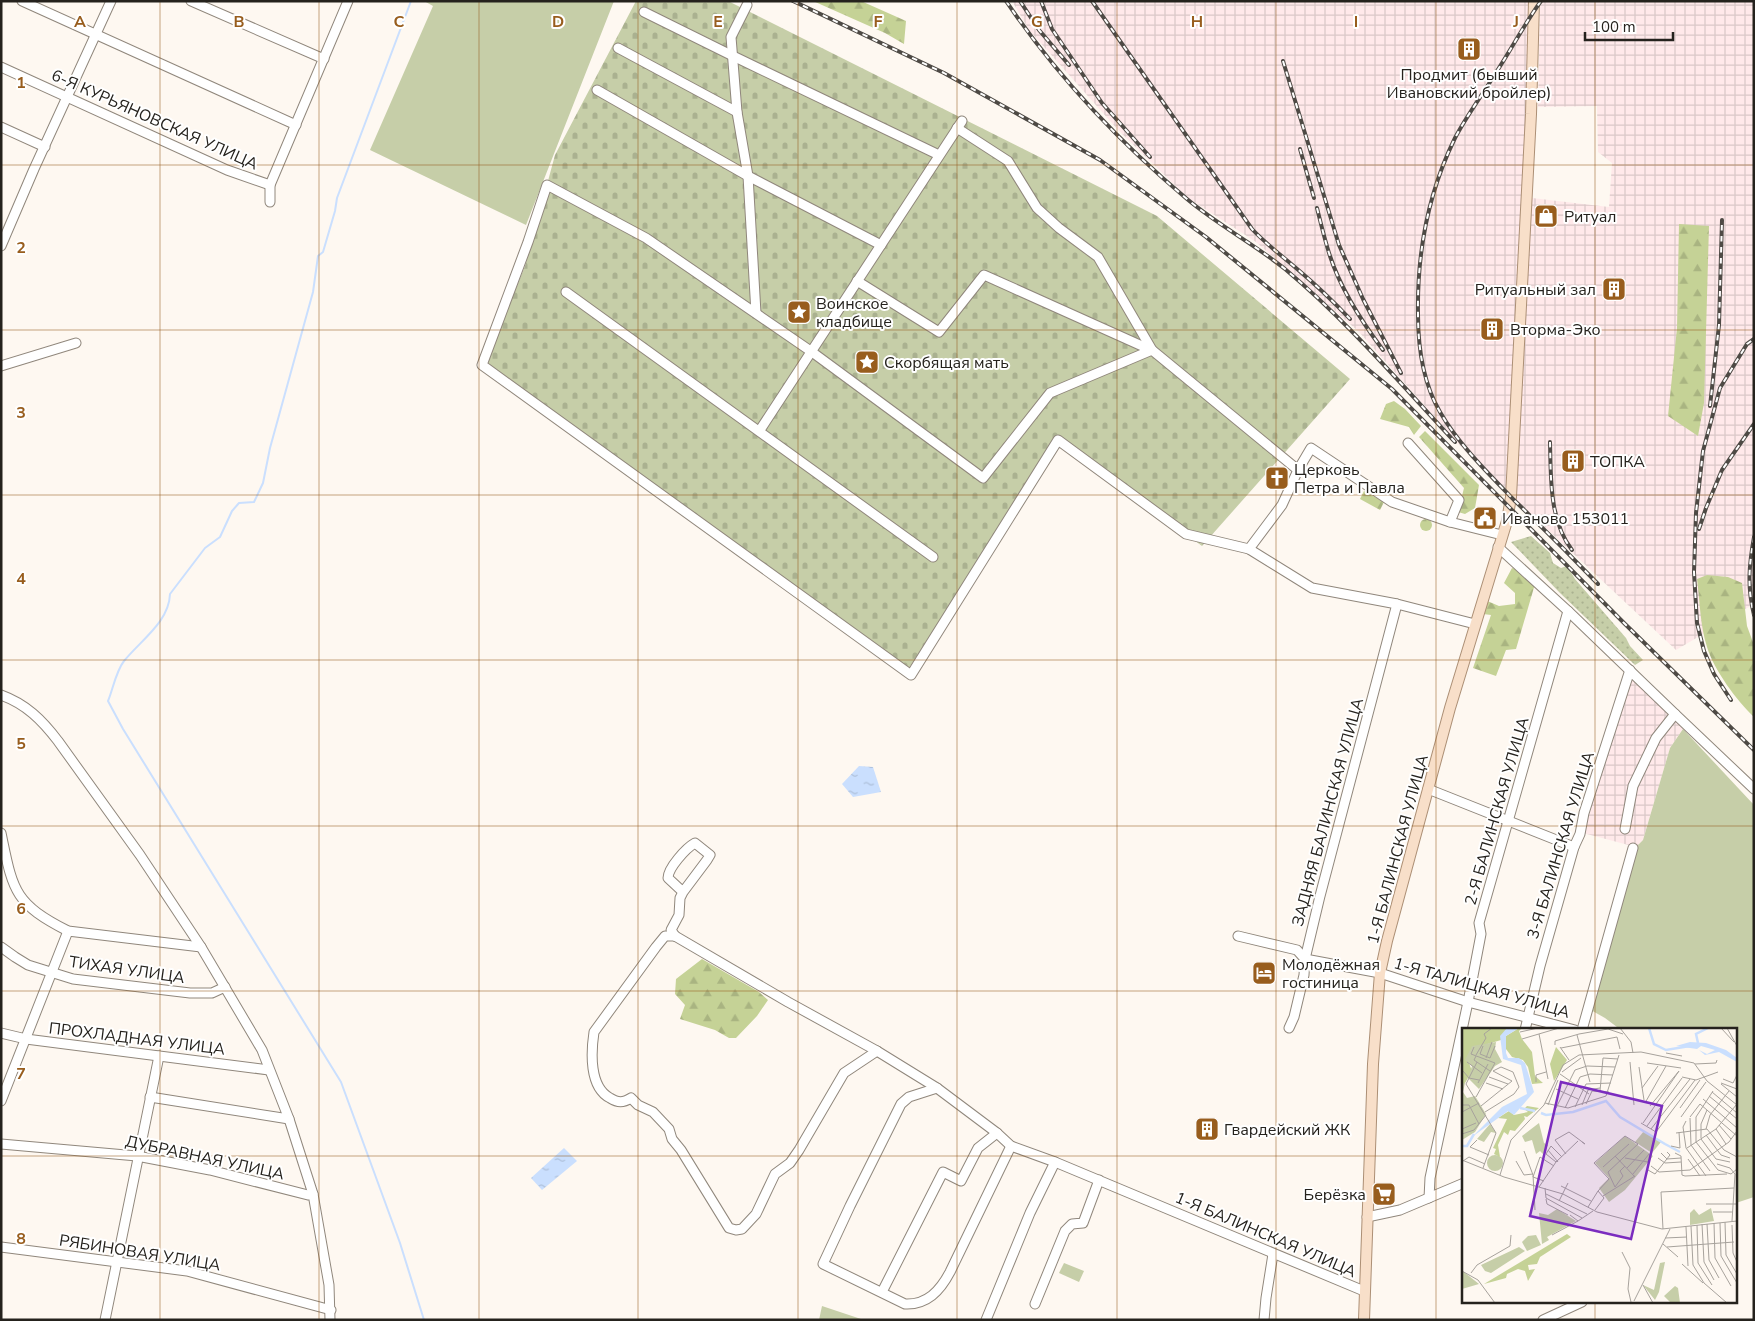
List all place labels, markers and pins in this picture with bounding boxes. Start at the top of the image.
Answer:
building icon: Продмит (бывший Ивановский бройлер) [1456,36,1482,62]
place label: Продмит (бывший Ивановский бройлер) [1387,64,1551,104]
shop icon: Ритуал [1533,203,1559,229]
place label: Ритуал [1564,206,1617,228]
building icon: Ритуальный зал [1601,276,1627,302]
place label: Ритуальный зал [1475,279,1596,301]
place label: Воинское кладбище [816,293,892,333]
place icon: Воинское кладбище [786,299,812,325]
building icon: Вторма-Эко [1479,316,1505,342]
place label: Вторма-Эко [1510,319,1601,341]
place icon: Скорбящая мать [854,349,880,375]
place label: Скорбящая мать [884,352,1009,374]
building icon: ТОПКА [1560,448,1586,474]
place label: ТОПКА [1590,451,1645,473]
place label: Церковь Петра и Павла [1294,459,1405,499]
church icon: Церковь Петра и Павла [1264,465,1290,491]
public building icon: Иваново 153011 [1472,505,1498,531]
place label: Иваново 153011 [1502,508,1629,530]
place label: Молодёжная гостиница [1282,954,1380,994]
hotel icon: Молодёжная гостиница [1251,960,1277,986]
building icon: Гвардейский ЖК [1194,1116,1220,1142]
place label: Гвардейский ЖК [1224,1119,1351,1141]
supermarket icon: Берёзка [1371,1181,1397,1207]
place label: Берёзка [1304,1184,1366,1206]

